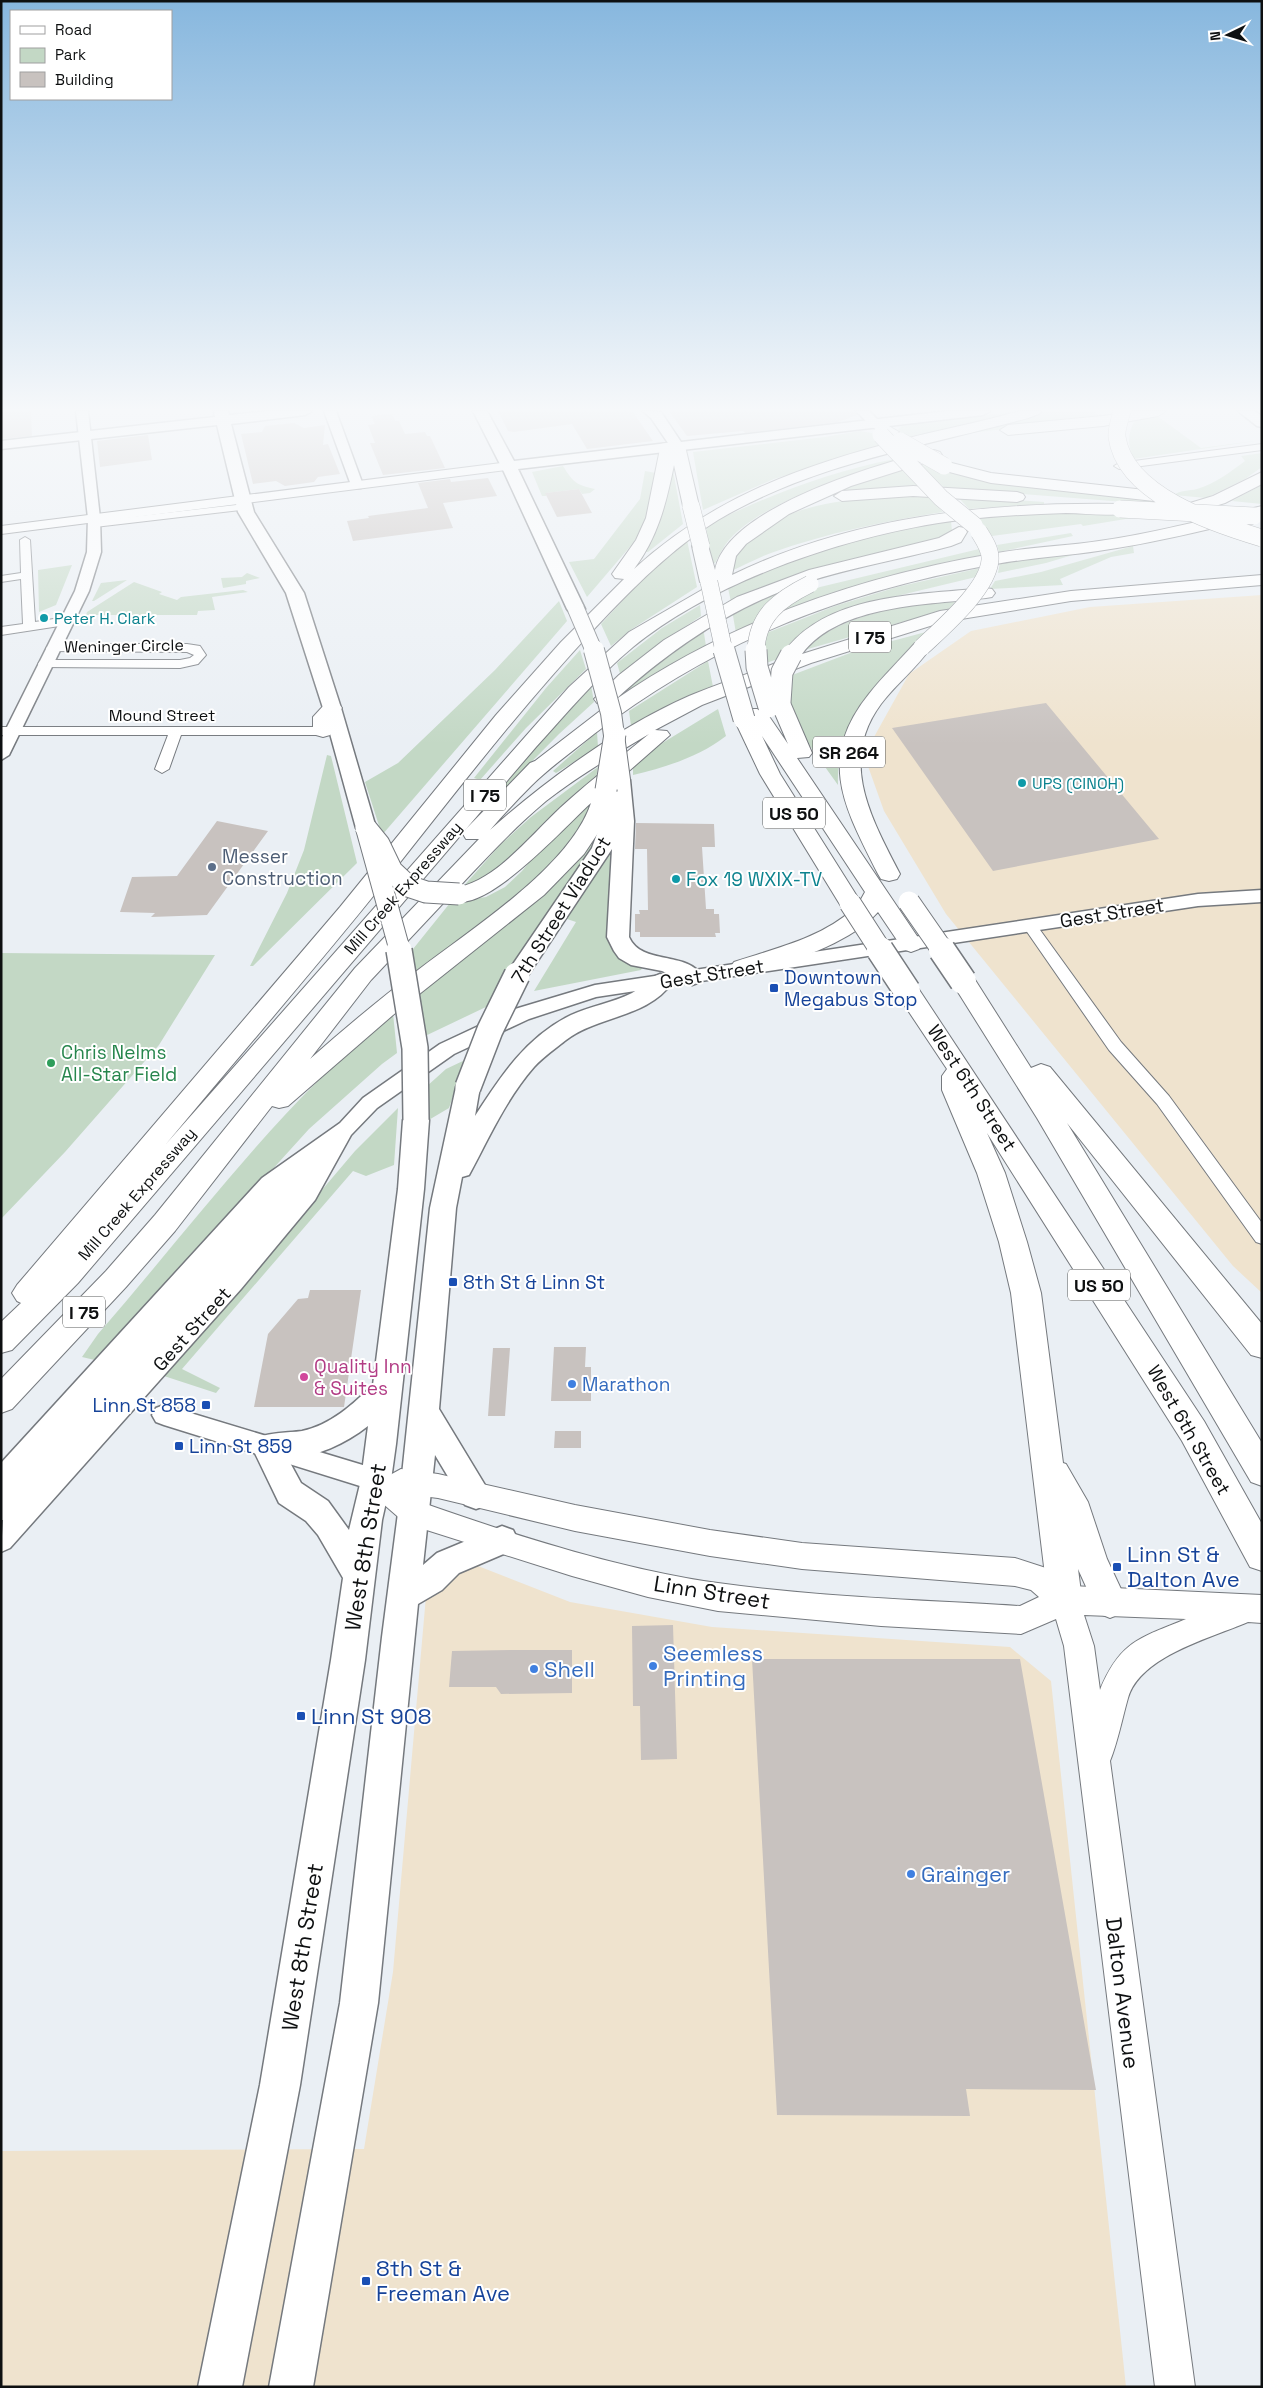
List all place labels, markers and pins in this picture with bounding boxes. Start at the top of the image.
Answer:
place label: Peter H. Clark [54,608,156,629]
marker: Peter H. Clark [38,612,50,624]
place label: UPS (CINOH) [1032,773,1124,794]
marker: UPS (CINOH) [1016,777,1028,789]
place label: Messer Construction [222,844,343,891]
marker: Messer Construction [206,861,218,873]
place label: Fox 19 WXIX-TV [686,867,823,892]
marker: Fox 19 WXIX-TV [670,873,682,885]
place label: Downtown Megabus Stop [784,965,918,1012]
marker: Downtown Megabus Stop [768,982,780,994]
place label: Chris Nelms All-Star Field [61,1040,177,1087]
marker: Chris Nelms All-Star Field [45,1057,57,1069]
place label: 8th St & Linn St [463,1270,605,1295]
marker: 8th St & Linn St [447,1276,459,1288]
place label: Quality Inn & Suites [314,1354,412,1401]
marker: Quality Inn & Suites [298,1371,310,1383]
place label: Marathon [582,1372,670,1397]
marker: Marathon [566,1378,578,1390]
place label: Linn St 858 [92,1393,196,1418]
marker: Linn St 858 [200,1399,212,1411]
place label: Linn St 859 [189,1434,292,1459]
marker: Linn St 859 [173,1440,185,1452]
place label: Linn St & Dalton Ave [1127,1540,1240,1593]
marker: Linn St & Dalton Ave [1111,1561,1123,1573]
place label: Seemless Printing [663,1639,763,1692]
place label: Shell [544,1655,595,1683]
marker: Seemless Printing [647,1660,659,1672]
marker: Shell [528,1663,540,1675]
place label: Linn St 908 [311,1702,432,1730]
marker: Linn St 908 [295,1710,307,1722]
place label: Grainger [921,1860,1010,1888]
marker: Grainger [905,1868,917,1880]
place label: 8th St & Freeman Ave [376,2254,510,2307]
marker: 8th St & Freeman Ave [360,2275,372,2287]

